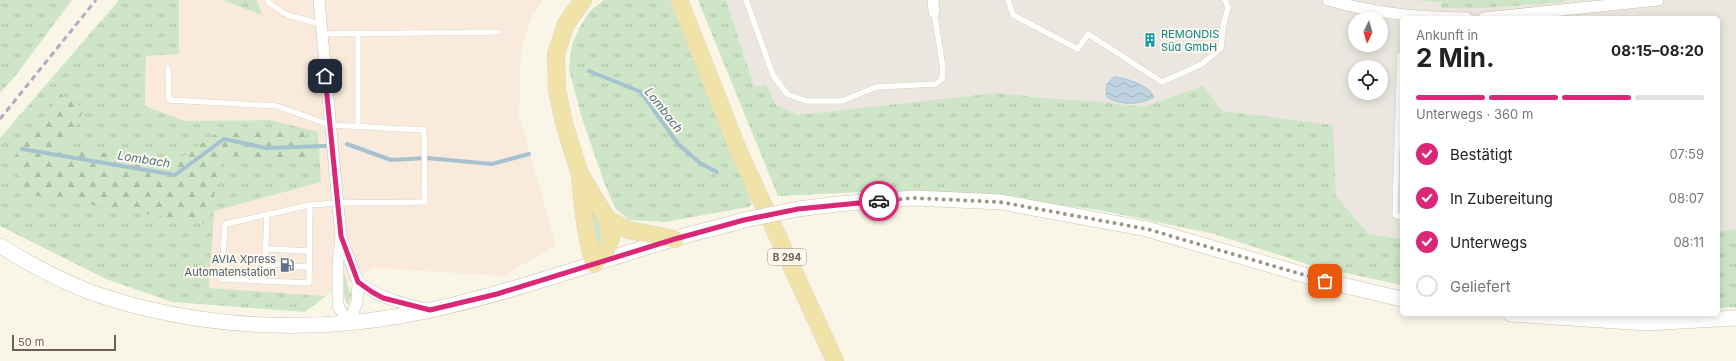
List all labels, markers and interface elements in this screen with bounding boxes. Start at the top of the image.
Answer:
north arrow [1348,12,1388,52]
map controls [1348,12,1388,100]
place label: REMONDIS Süd GmbH [1161,27,1219,54]
text: Ankunft in [1416,27,1478,43]
building icon: REMONDIS Süd GmbH [1142,32,1158,48]
text: 08:15–08:20 [1611,41,1704,60]
text: 2 Min. [1416,42,1495,73]
pin [308,59,342,93]
button: locate [1348,60,1388,100]
icon: home [314,65,336,87]
water label: Lombach [642,84,686,136]
text: Unterwegs · 360 m [1416,106,1533,122]
icon: check [1416,143,1438,165]
text: Bestätigt [1450,145,1513,164]
text: 07:59 [1669,146,1704,162]
water label: Lombach [117,147,171,171]
courier [859,181,899,221]
icon: check [1416,187,1438,209]
text: In Zubereitung [1450,189,1553,208]
icon: car [868,190,890,212]
text: 08:07 [1669,190,1704,206]
icon: check [1416,231,1438,253]
text: Unterwegs [1450,233,1527,252]
text: 08:11 [1673,234,1704,250]
road number: B 294 [768,249,806,265]
place label: AVIA Xpress Automatenstation [185,252,276,279]
fuel station icon: AVIA Xpress Automatenstation [279,257,295,273]
pin [1308,264,1342,298]
icon: bag [1314,270,1336,292]
text: Geliefert [1450,277,1511,296]
scale bar [12,333,116,352]
text: 50 m [18,335,44,349]

